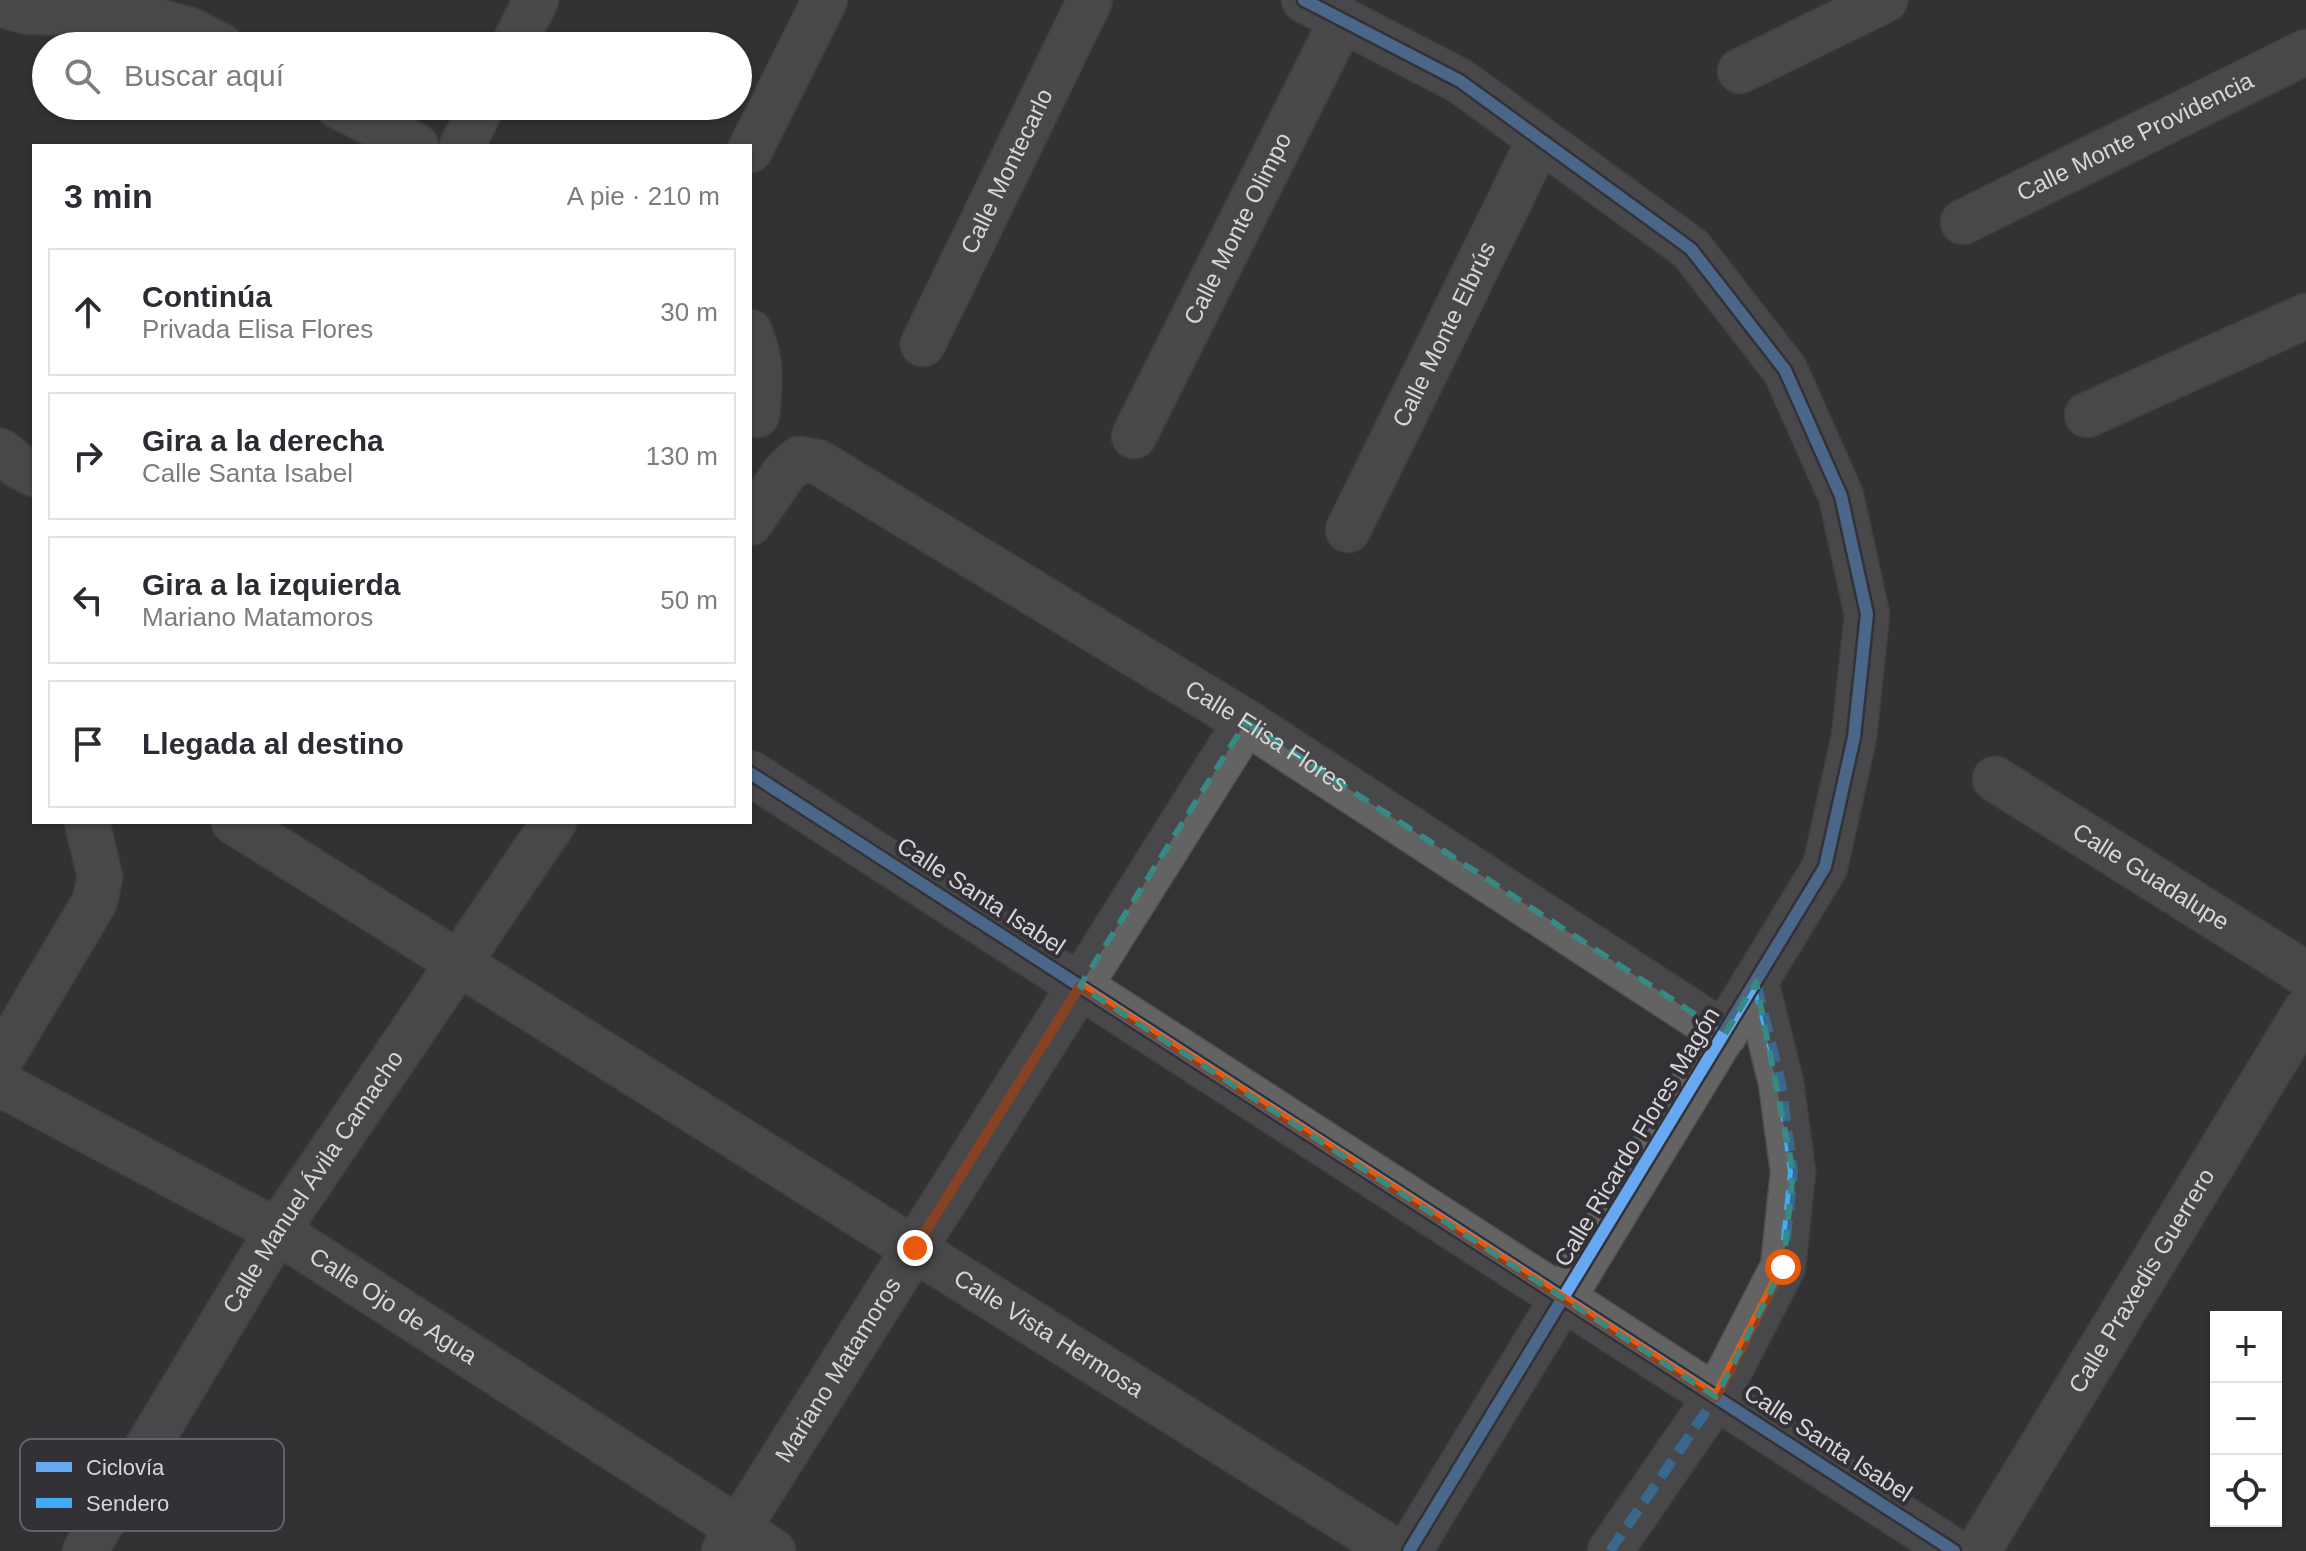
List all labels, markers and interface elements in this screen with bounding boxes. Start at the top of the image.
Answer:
search box [32,32,752,120]
icon: search [60,54,104,98]
text: Buscar aquí [124,59,284,92]
street label: Calle Monte Providencia [2012,66,2258,206]
street label: Calle Montecarlo [955,84,1058,258]
street label: Calle Monte Olimpo [1178,128,1297,329]
text: 3 min [64,177,153,215]
text: A pie · 210 m [567,181,720,211]
street label: Calle Monte Elbrús [1387,237,1500,431]
text: Continúa [142,280,272,313]
icon: ahead [66,290,110,334]
text: 30 m [660,297,718,327]
text: Privada Elisa Flores [142,314,373,344]
text: Gira a la derecha [142,424,384,457]
icon: right [66,434,110,478]
text: 130 m [646,441,718,471]
text: Calle Santa Isabel [142,458,353,488]
text: Gira a la izquierda [142,568,400,601]
icon: left [66,578,110,622]
text: 50 m [660,585,718,615]
text: Mariano Matamoros [142,602,373,632]
street label: Calle Elisa Flores [1181,675,1353,798]
icon: arrive [66,722,110,766]
text: Llegada al destino [142,727,404,760]
street label: Calle Guadalupe [2068,817,2234,935]
street label: Calle Santa Isabel [892,831,1070,960]
street label: Calle Ricardo Flores Magón [1548,1002,1725,1271]
street label: Calle Manuel Ávila Camacho [217,1045,408,1318]
street label: Calle Praxedis Guerrero [2063,1163,2220,1398]
route end [897,1230,933,1266]
street label: Calle Ojo de Agua [305,1242,483,1370]
route start [1765,1249,1801,1285]
street label: Calle Vista Hermosa [949,1264,1149,1403]
street label: Mariano Matamoros [769,1272,906,1467]
map controls [2210,1311,2282,1527]
button: + [2210,1311,2282,1383]
street label: Calle Santa Isabel [1739,1378,1917,1507]
button: − [2210,1383,2282,1455]
legend [20,1439,284,1531]
text: Ciclovía [86,1455,165,1480]
button: locate [2210,1455,2282,1527]
text: Sendero [86,1491,169,1516]

